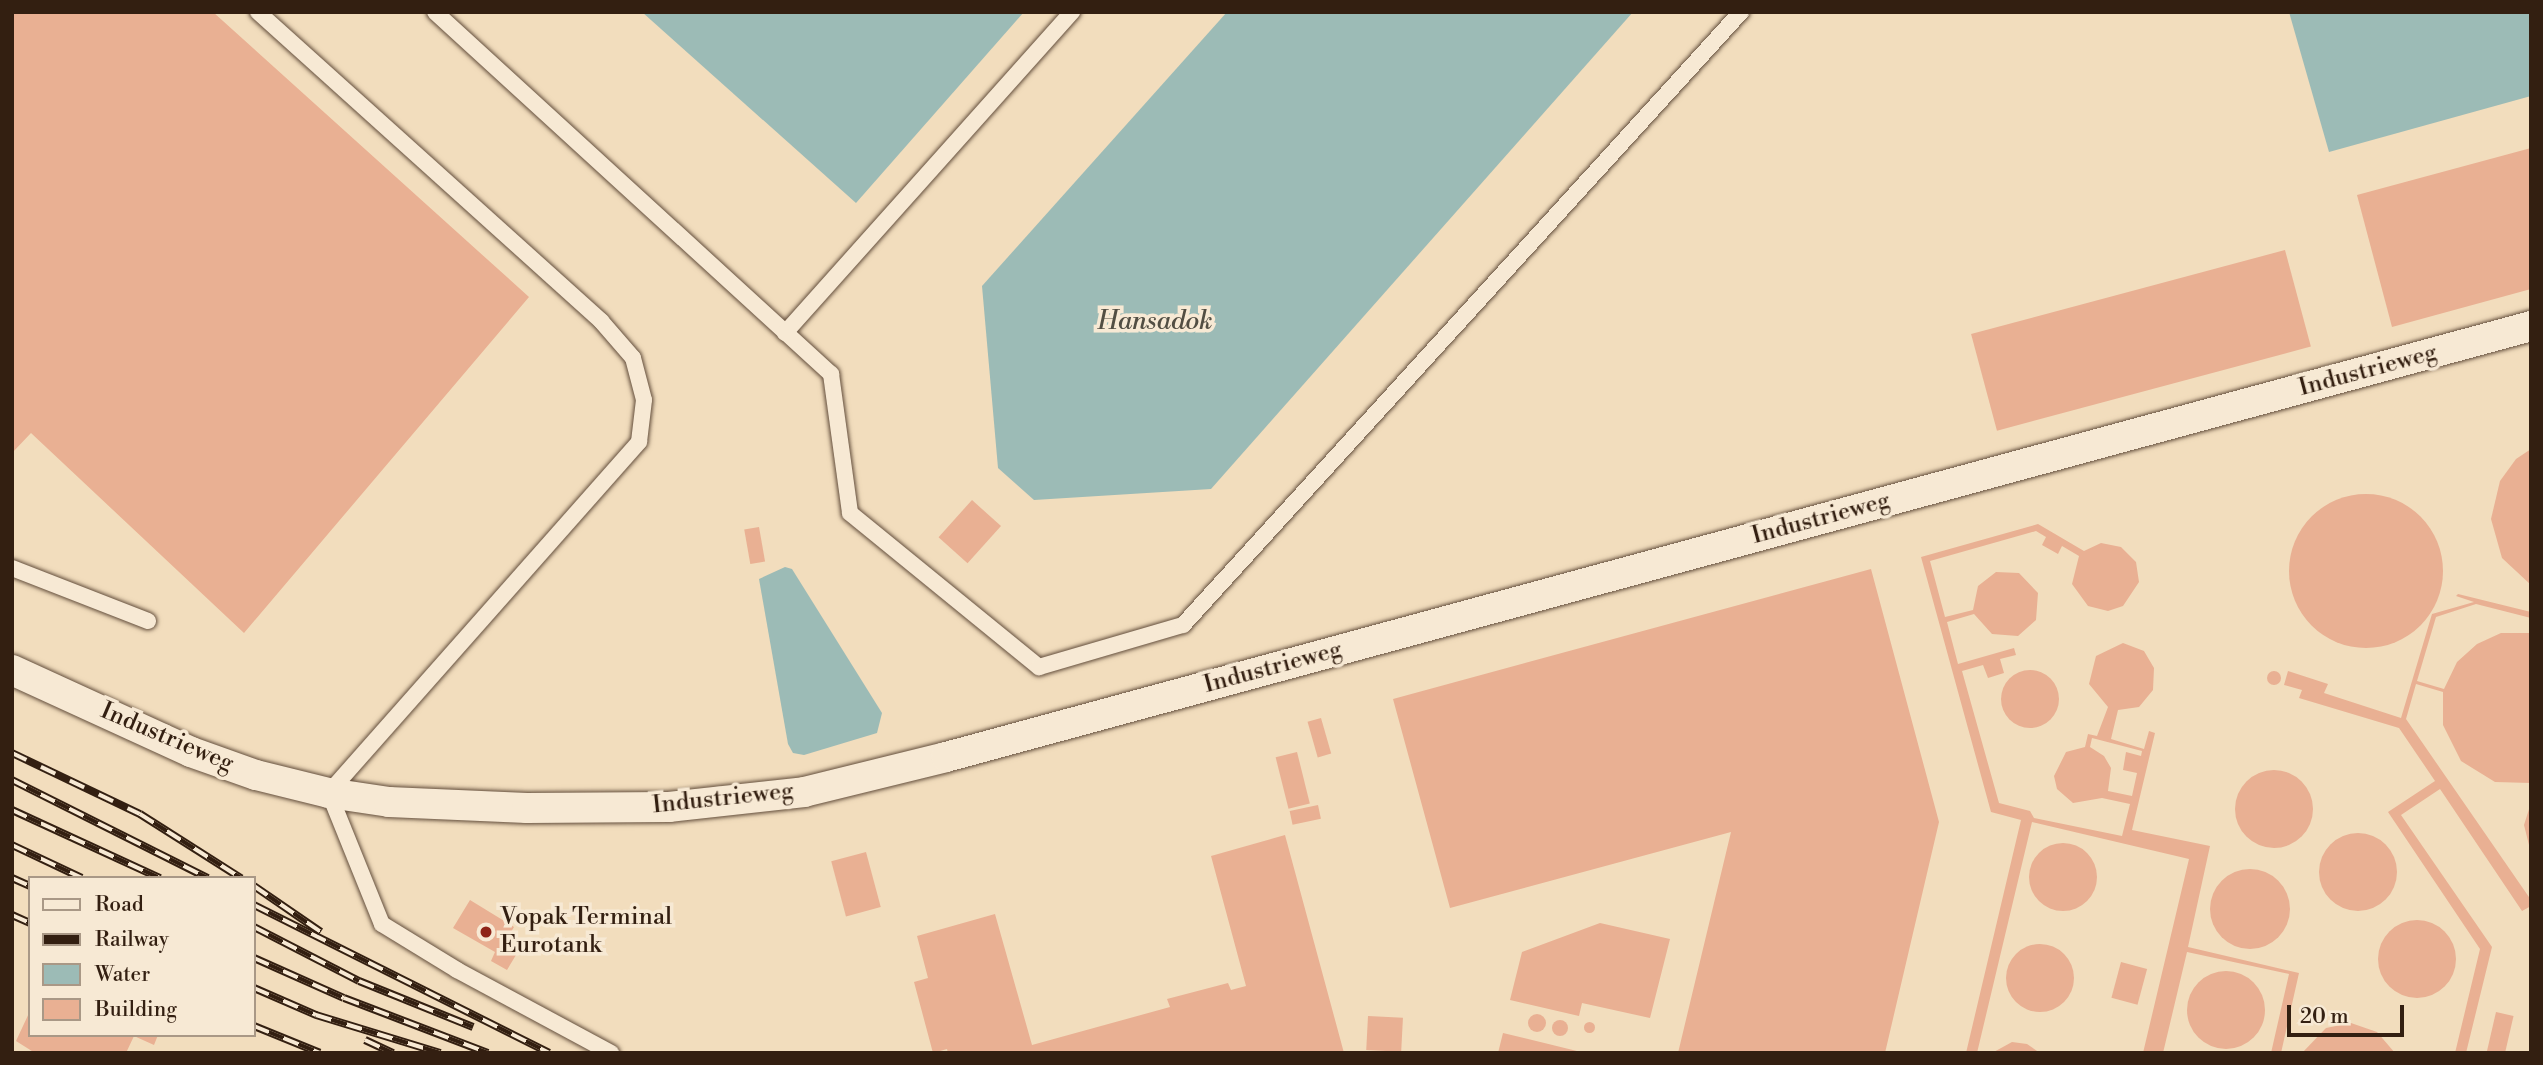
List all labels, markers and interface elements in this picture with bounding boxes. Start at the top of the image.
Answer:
water label: Hansadok [1097,306,1213,338]
street label: Industrieweg [2296,339,2440,403]
street label: Industrieweg [1749,487,1893,551]
street label: Industrieweg [1201,636,1345,700]
street label: Industrieweg [96,697,238,779]
street label: Industrieweg [651,777,795,821]
legend [28,876,256,1037]
text: Road [95,892,144,918]
place label: Vopak Terminal Eurotank [500,904,672,960]
marker: Vopak Terminal Eurotank [478,924,494,940]
text: Railway [95,927,169,953]
text: Water [95,962,150,988]
scale bar [2291,992,2408,1036]
text: Building [95,997,177,1023]
text: 20 m [2300,1004,2349,1030]

